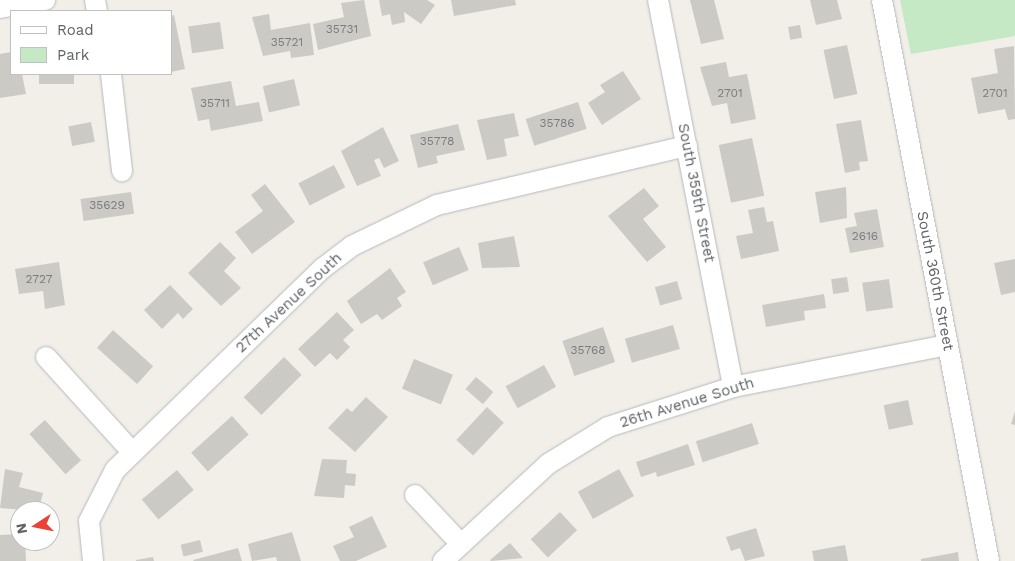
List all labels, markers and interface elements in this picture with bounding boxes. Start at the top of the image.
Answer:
legend [10,10,172,75]
text: Road [57,21,94,39]
house number: 35731 [326,23,358,37]
house number: 35721 [271,36,303,50]
text: Park [57,46,89,64]
house number: 2701 [717,87,743,101]
house number: 2701 [982,87,1008,101]
house number: 35711 [200,97,230,111]
house number: 35786 [539,117,575,131]
street label: South 359th Street [674,122,718,264]
house number: 35778 [420,135,454,149]
house number: 35629 [89,199,125,213]
street label: South 360th Street [913,210,957,352]
house number: 2616 [852,230,878,244]
street label: 27th Avenue South [232,249,346,357]
house number: 2727 [26,273,52,287]
house number: 35768 [570,344,606,358]
street label: 26th Avenue South [617,374,757,432]
north arrow [10,501,60,551]
text: N [12,522,30,535]

